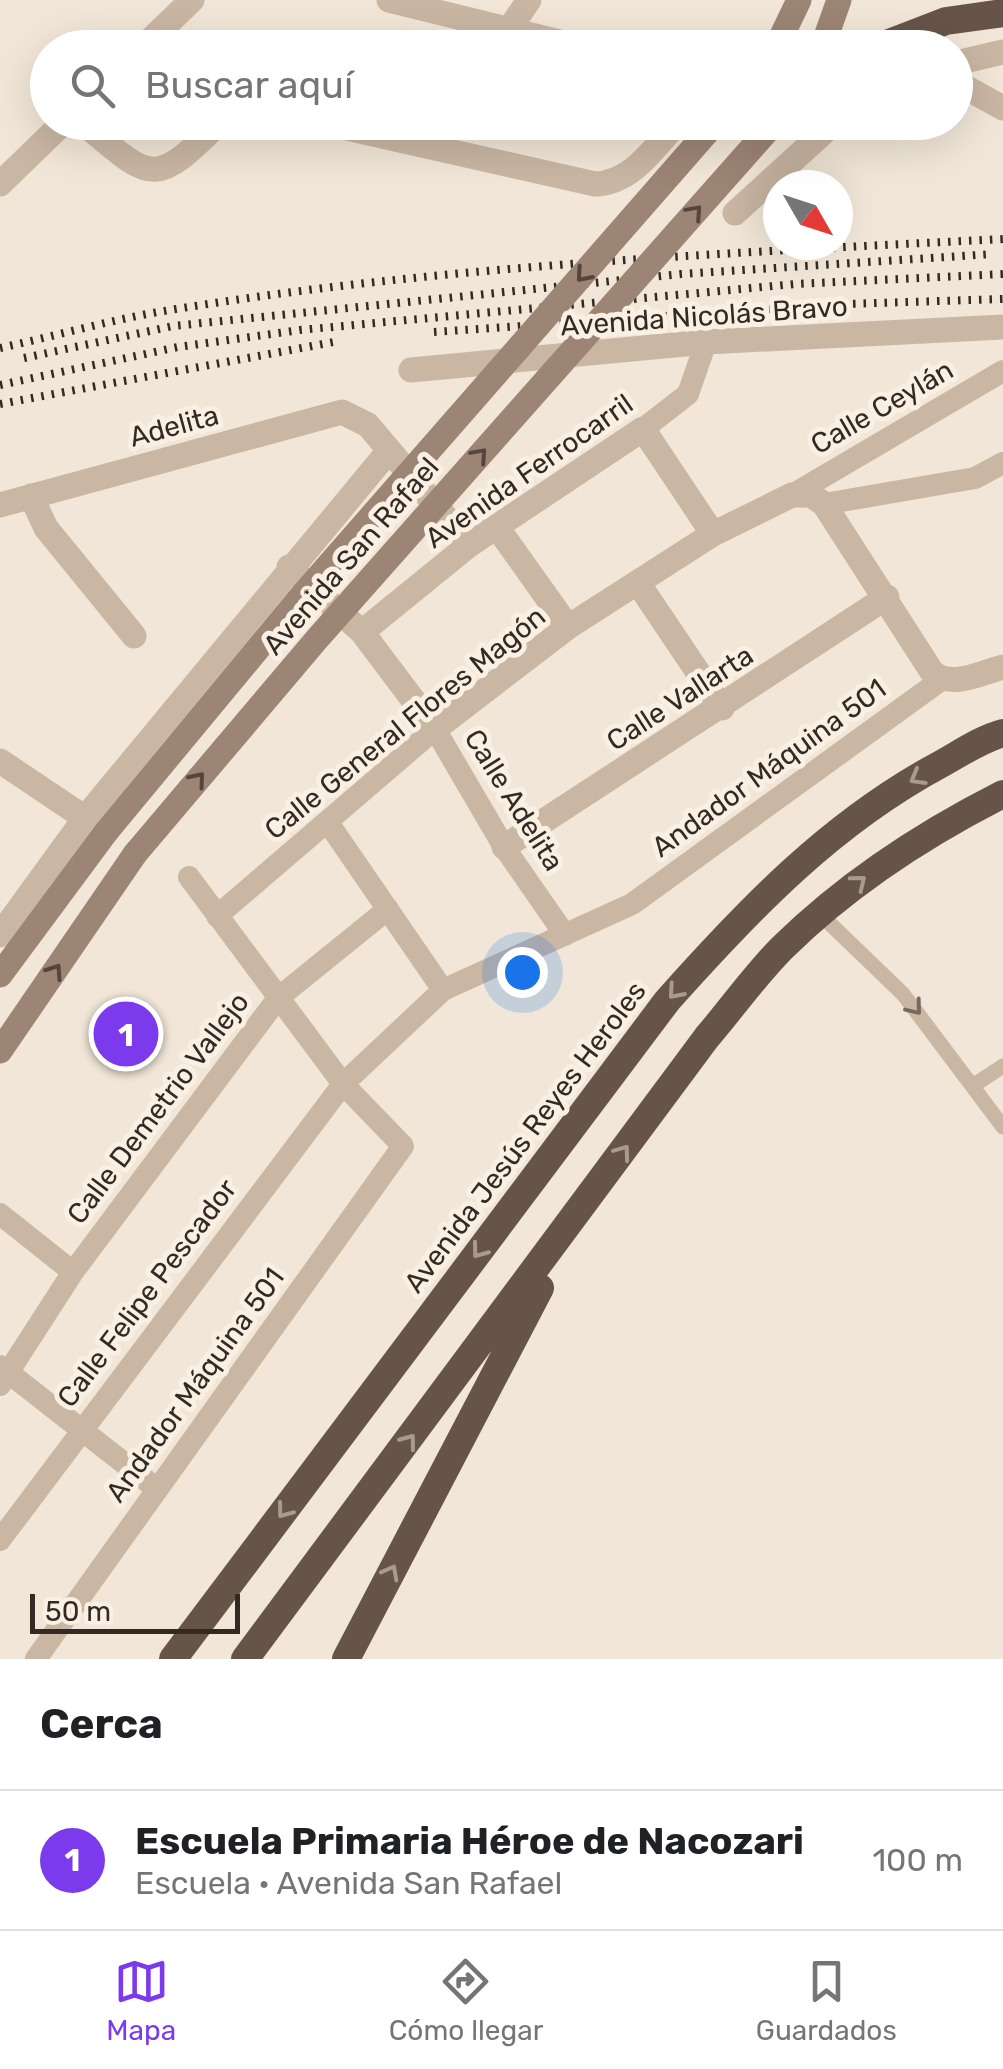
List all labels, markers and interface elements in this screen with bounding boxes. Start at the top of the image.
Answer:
search box [30,30,973,140]
icon: search [65,58,120,113]
text: Buscar aquí [145,62,353,108]
north arrow [763,170,853,260]
one-way arrow [684,205,702,224]
one-way arrow [576,263,594,282]
street label: Avenida Nicolás Bravo [559,290,849,342]
street label: Calle Ceylán [805,353,959,461]
street label: Avenida Ferrocarril [419,387,639,555]
street label: Adelita [126,398,222,454]
one-way arrow [468,448,486,467]
street label: Avenida San Rafael [256,451,446,661]
street label: Calle General Flores Magón [258,600,552,846]
street label: Calle Vallarta [601,638,759,758]
street label: Andador Máquina 501 [646,672,892,864]
street label: Calle Adelita [457,723,571,877]
one-way arrow [910,766,928,785]
one-way arrow [186,773,204,791]
one-way arrow [848,876,866,894]
your location [497,947,548,998]
one-way arrow [43,963,61,982]
street label: Avenida Jesús Reyes Heroles [397,975,653,1299]
one-way arrow [669,981,687,999]
street label: Calle Demetrio Vallejo [60,986,256,1230]
pin: 1 [94,996,158,1072]
one-way arrow [903,997,921,1015]
one-way arrow [610,1144,629,1163]
street label: Calle Felipe Pescador [51,1172,244,1413]
one-way arrow [474,1240,491,1258]
street label: Andador Máquina 501 [99,1262,291,1508]
one-way arrow [397,1434,414,1452]
one-way arrow [278,1500,295,1518]
one-way arrow [379,1565,398,1583]
scale bar [30,1589,240,1634]
text: 50 m [45,1595,111,1628]
text: Cerca [40,1699,163,1749]
text: Escuela Primaria Héroe de Nacozari [135,1818,804,1864]
text: 1 [65,1841,80,1879]
text: 100 m [872,1841,963,1879]
text: Escuela · Avenida San Rafael [135,1864,562,1902]
tab: Mapa [106,1954,176,2047]
tab: Cómo llegar [389,1954,543,2047]
tab: Guardados [756,1954,897,2047]

